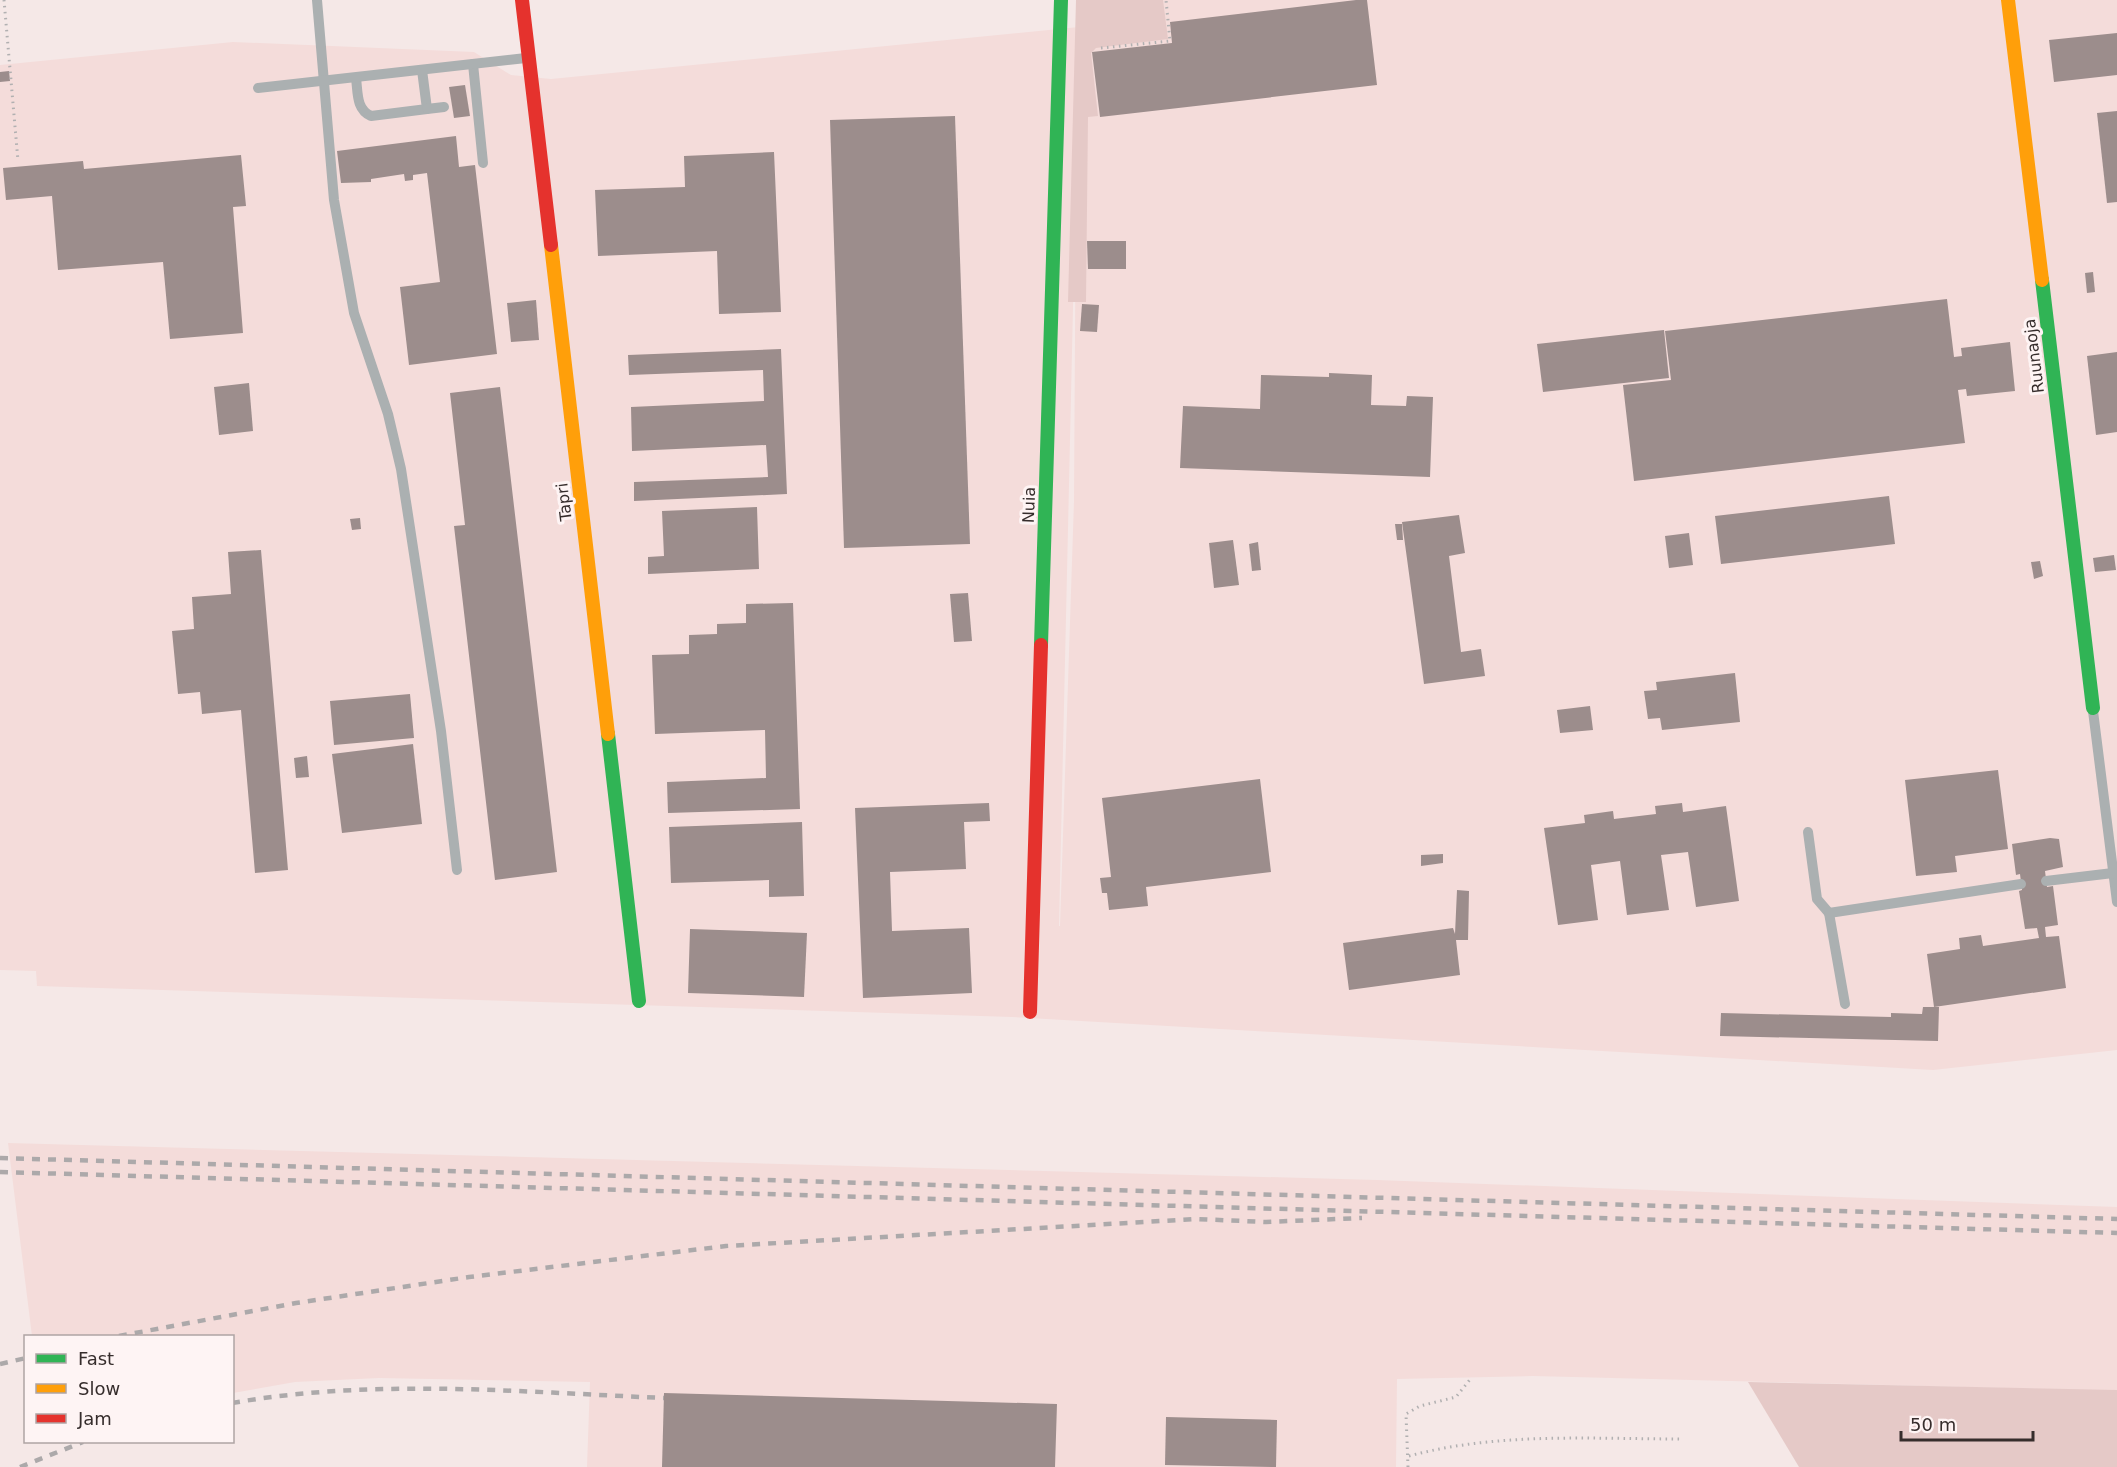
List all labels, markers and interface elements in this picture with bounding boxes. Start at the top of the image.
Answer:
street label: Ruunaoja [2020,318,2048,394]
street label: Tapri [552,482,576,523]
street label: Nuia [1019,486,1039,524]
legend [24,1335,234,1443]
text: Fast [78,1348,114,1369]
text: Slow [78,1378,120,1399]
scale bar [1901,1404,2033,1442]
text: Jam [77,1408,112,1429]
text: 50 m [1910,1414,1956,1435]

